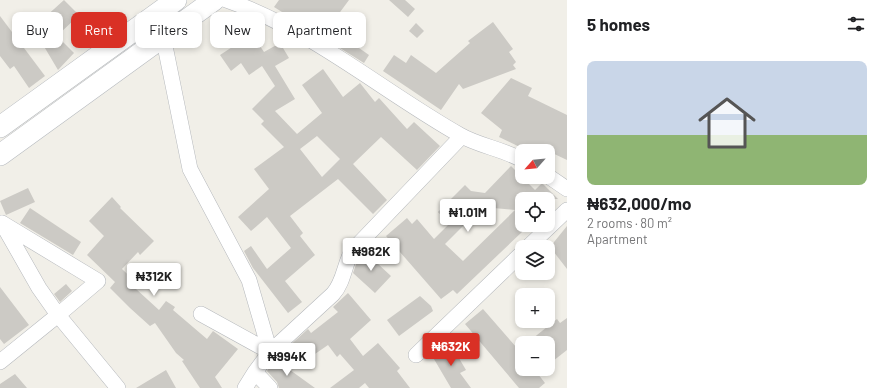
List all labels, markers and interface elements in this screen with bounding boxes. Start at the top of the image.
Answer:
chip: Buy [12,12,63,48]
chip: Rent [71,12,127,48]
chip: Filters [135,12,202,48]
chip: New [210,12,265,48]
chip: Apartment [273,12,366,48]
icon: filters [845,13,867,35]
text: 5 homes [587,14,650,34]
icon: home [691,87,763,159]
north arrow [515,144,555,184]
map controls [515,144,555,376]
button: locate [515,192,555,232]
text: ₦632,000/mo [587,193,691,213]
pin: ₦1.01M [435,199,501,233]
text: ₦1.01M [449,204,487,220]
text: 2 rooms · 80 m² [587,215,672,231]
text: Apartment [587,231,648,247]
pin: ₦982K [343,238,399,272]
button: layers [515,240,555,280]
text: ₦982K [352,243,390,259]
pin: ₦312K [126,263,182,297]
text: ₦312K [136,268,172,284]
button: + [515,288,555,328]
pin: ₦632K [423,333,479,367]
button: − [515,336,555,376]
text: ₦632K [432,338,470,354]
pin: ₦994K [259,343,315,377]
text: ₦994K [267,348,307,364]

